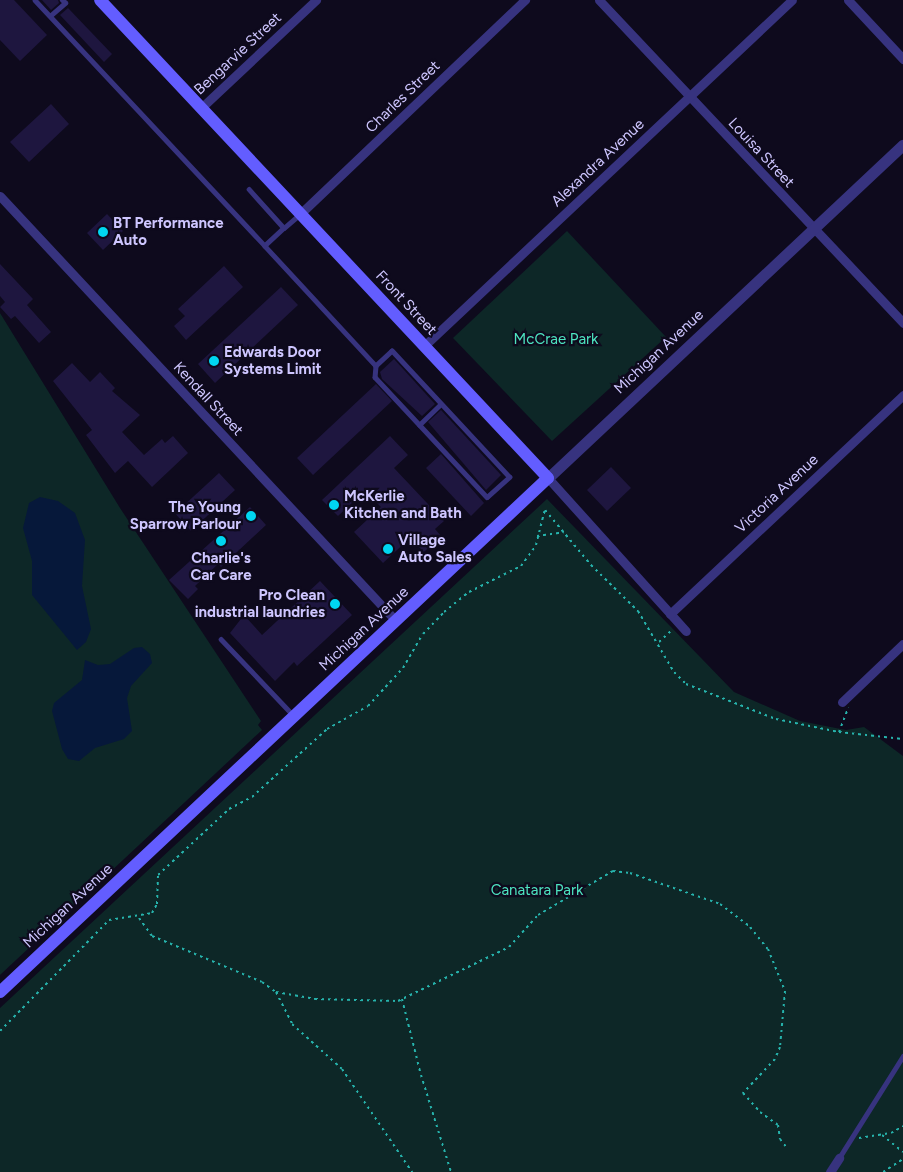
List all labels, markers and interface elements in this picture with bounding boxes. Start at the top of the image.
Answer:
street label: Bengarvie Street [191,9,285,99]
street label: Charles Street [362,57,444,137]
street label: Louisa Street [724,114,798,192]
street label: Alexandra Avenue [548,115,648,211]
place label: BT Performance Auto [113,214,224,249]
marker: BT Performance Auto [97,226,109,238]
street label: Front Street [372,267,440,339]
street label: Michigan Avenue [611,306,707,398]
park label: McCrae Park [514,331,598,349]
place label: Edwards Door Systems Limit [224,343,322,378]
marker: Edwards Door Systems Limit [208,355,220,367]
street label: Kendall Street [169,358,247,440]
street label: Victoria Avenue [732,451,822,537]
place label: McKerlie Kitchen and Bath [344,487,462,522]
place label: The Young Sparrow Parlour [130,498,241,533]
marker: McKerlie Kitchen and Bath [328,499,340,511]
marker: The Young Sparrow Parlour [245,510,257,522]
place label: Village Auto Sales [398,531,471,566]
marker: Charlie's Car Care [215,535,227,547]
marker: Village Auto Sales [382,543,394,555]
place label: Charlie's Car Care [191,549,251,584]
street label: Michigan Avenue [316,583,412,675]
place label: Pro Clean industrial laundries [195,586,325,621]
marker: Pro Clean industrial laundries [329,598,341,610]
street label: Michigan Avenue [20,860,116,952]
park label: Canatara Park [491,882,583,900]

